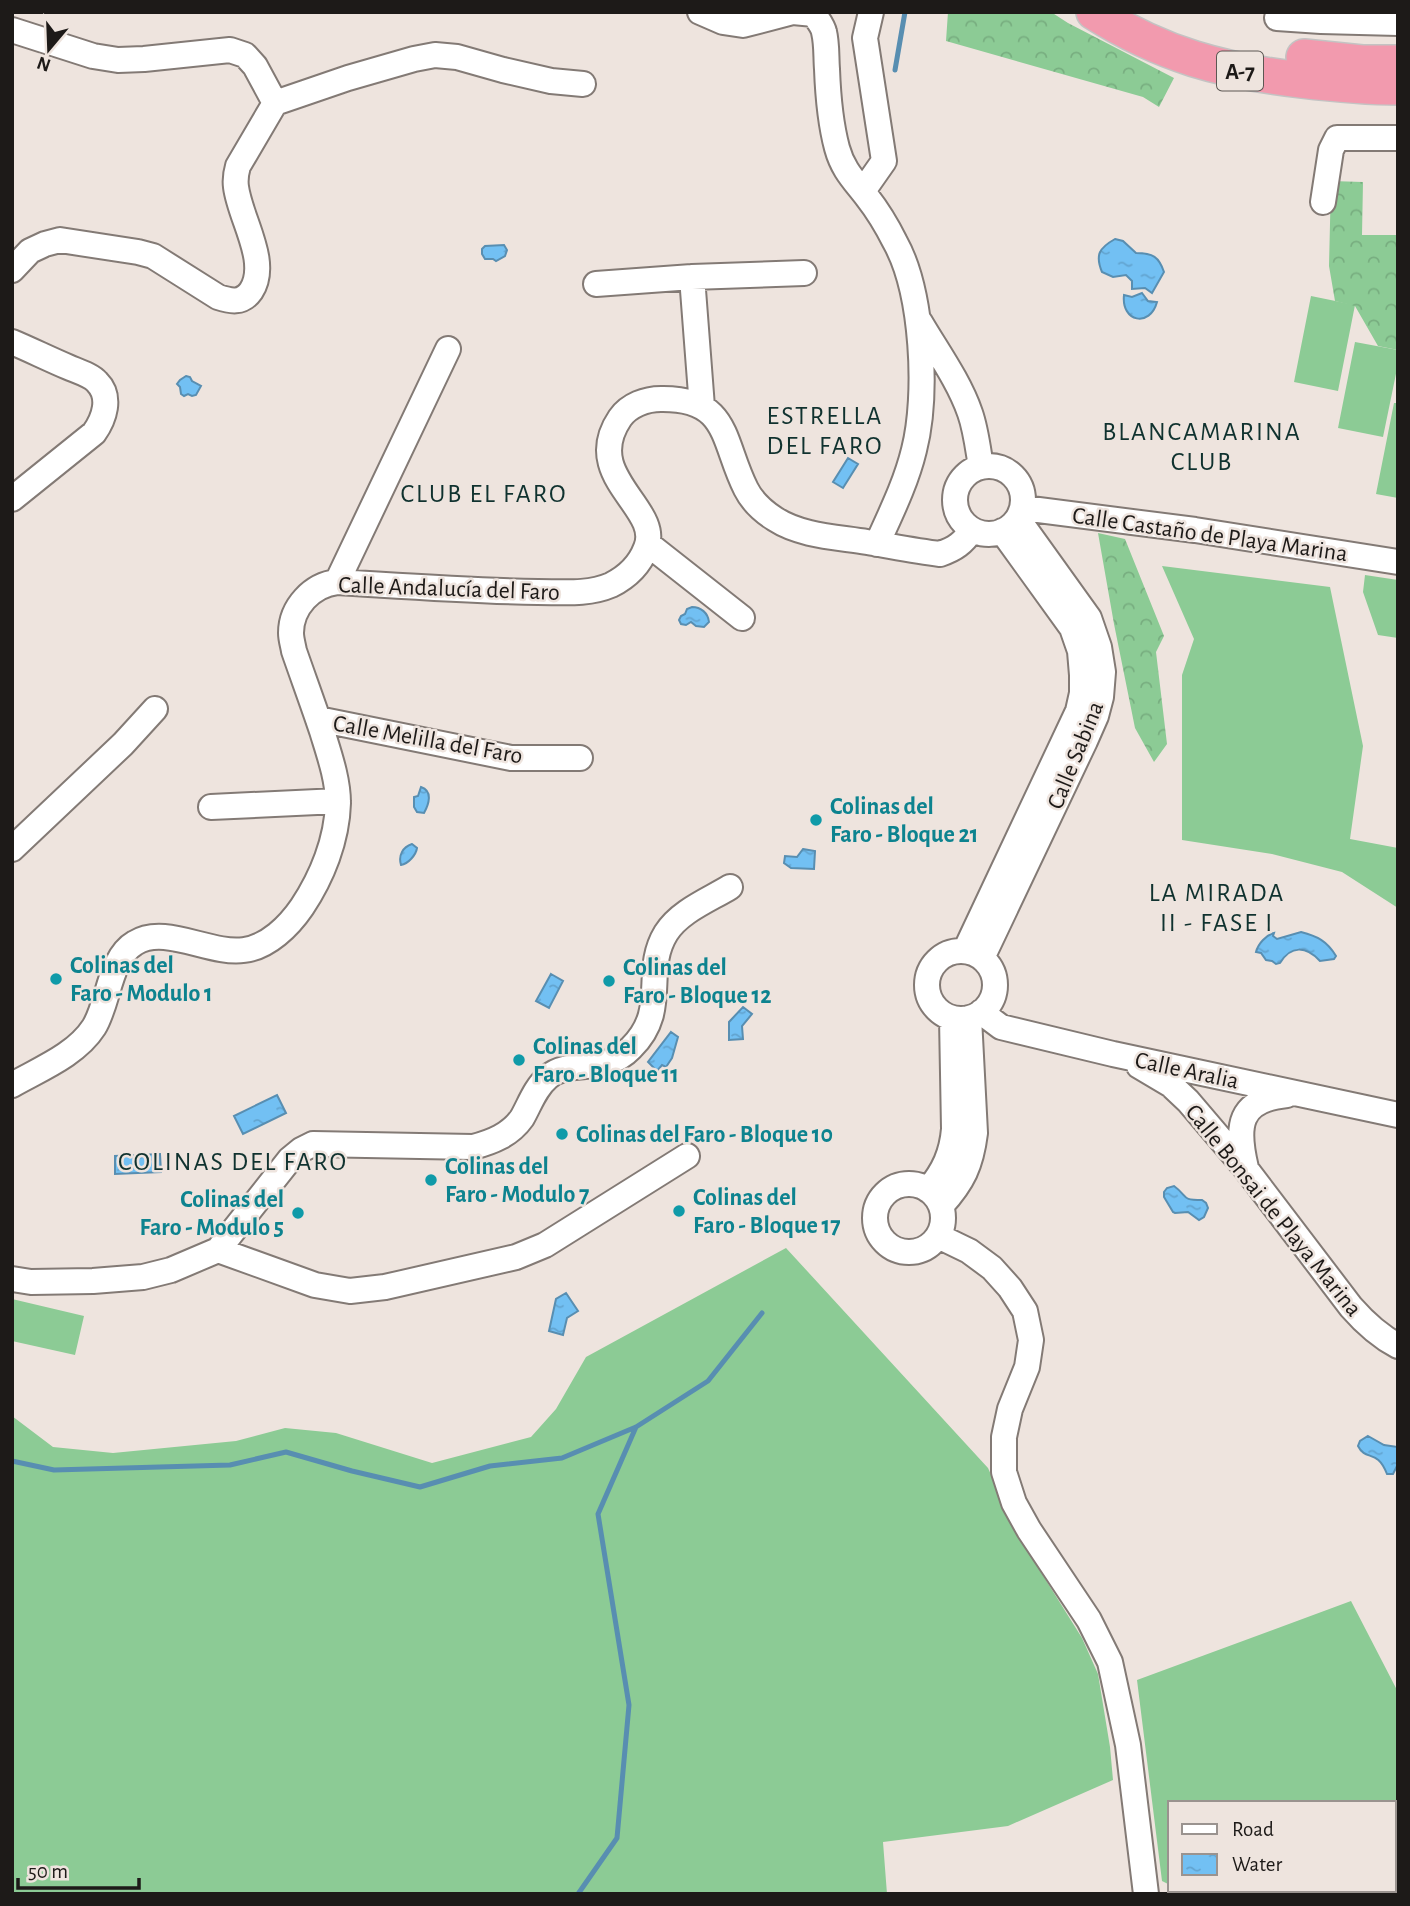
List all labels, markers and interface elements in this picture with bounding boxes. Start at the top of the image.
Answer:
north arrow [14,14,84,84]
road number: A-7 [1217,52,1263,90]
text: N [35,53,53,75]
district label: ESTRELLA DEL FARO [767,403,883,459]
district label: BLANCAMARINA CLUB [1102,419,1302,475]
district label: CLUB EL FARO [401,481,567,507]
street label: Calle Castaño de Playa Marina [1071,504,1349,566]
street label: Calle Andalucía del Faro [338,573,560,605]
street label: Calle Sabina [1043,698,1108,813]
street label: Calle Melilla del Faro [331,711,524,768]
place label: Colinas del Faro - Bloque 21 [830,795,978,847]
marker: Colinas del Faro - Bloque 21 [808,812,824,828]
district label: LA MIRADA II - FASE I [1149,880,1285,936]
place label: Colinas del Faro - Modulo 1 [70,954,213,1006]
place label: Colinas del Faro - Bloque 12 [623,956,771,1008]
marker: Colinas del Faro - Modulo 1 [48,971,64,987]
marker: Colinas del Faro - Bloque 12 [601,973,617,989]
place label: Colinas del Faro - Bloque 11 [533,1035,679,1087]
street label: Calle Aralia [1133,1048,1241,1094]
marker: Colinas del Faro - Bloque 11 [511,1052,527,1068]
street label: Calle Bonsai de Playa Marina [1181,1100,1366,1321]
place label: Colinas del Faro - Bloque 10 [576,1123,833,1147]
marker: Colinas del Faro - Bloque 10 [554,1126,570,1142]
district label: COLINAS DEL FARO [118,1149,348,1175]
place label: Colinas del Faro - Modulo 7 [445,1155,589,1207]
marker: Colinas del Faro - Modulo 7 [423,1172,439,1188]
place label: Colinas del Faro - Bloque 17 [693,1186,841,1238]
place label: Colinas del Faro - Modulo 5 [140,1188,284,1240]
marker: Colinas del Faro - Bloque 17 [671,1203,687,1219]
marker: Colinas del Faro - Modulo 5 [290,1205,306,1221]
legend [1168,1801,1396,1892]
text: Road [1232,1819,1274,1840]
scale bar [18,1846,138,1890]
text: Water [1232,1854,1282,1875]
text: 50 m [28,1861,68,1882]

